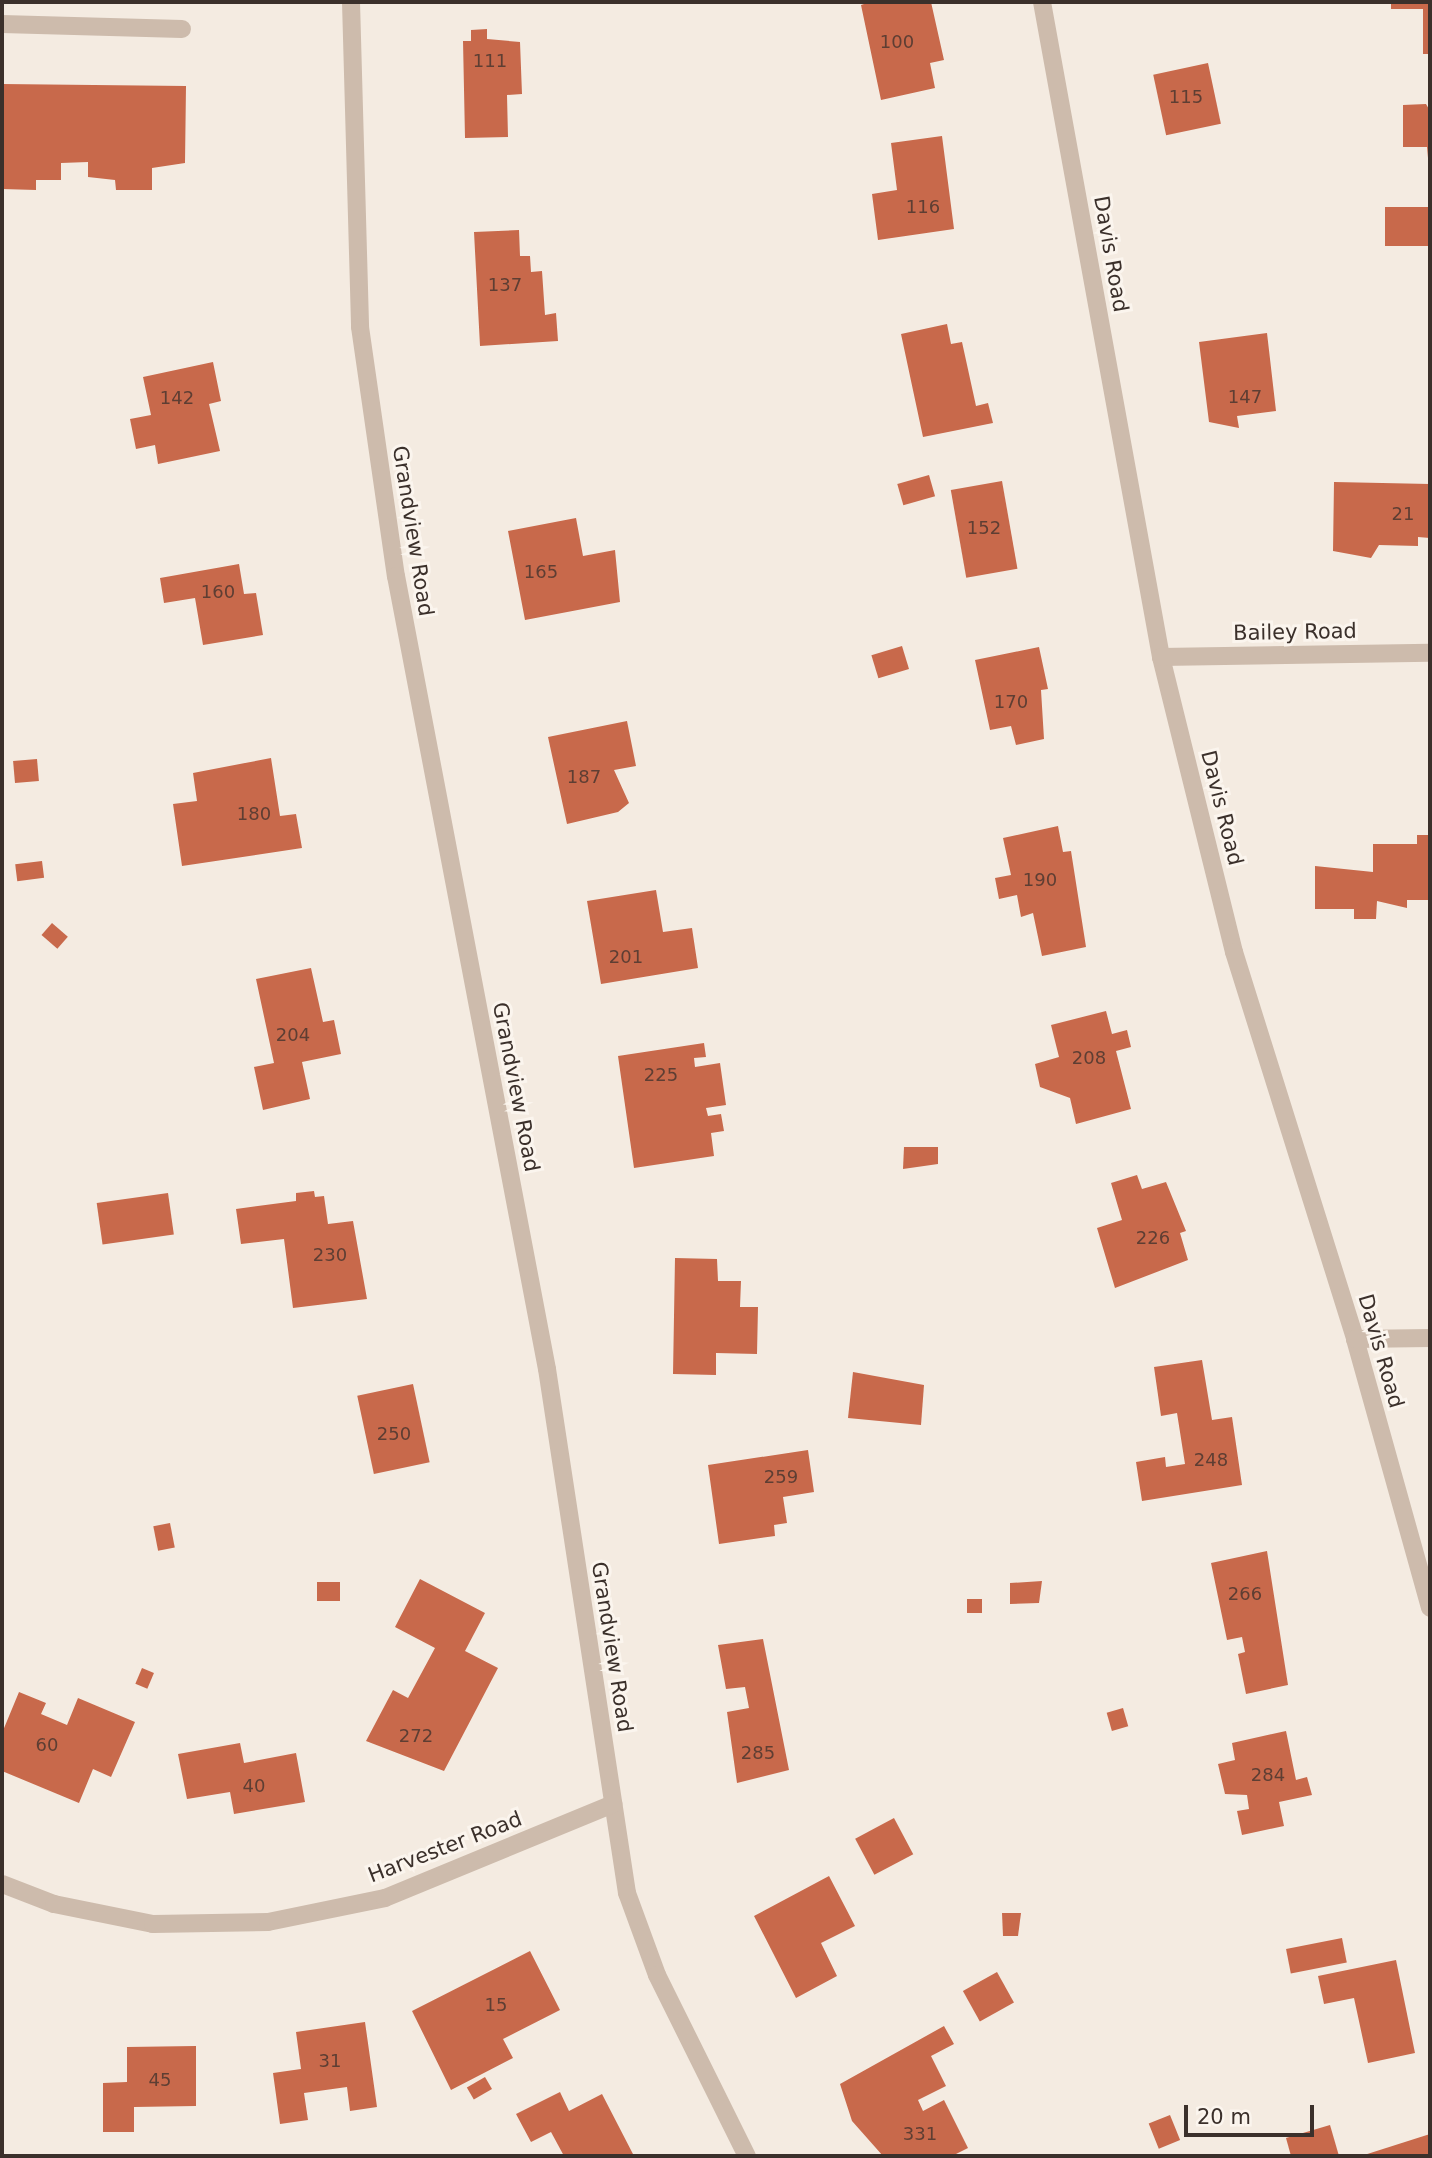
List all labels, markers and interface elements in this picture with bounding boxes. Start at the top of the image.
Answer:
house number: 100 [880,31,914,53]
house number: 111 [473,50,507,72]
house number: 115 [1169,86,1203,108]
street label: Davis Road [1088,194,1134,314]
house number: 116 [906,196,940,218]
house number: 137 [488,274,522,296]
house number: 147 [1228,386,1262,408]
house number: 142 [160,387,194,409]
street label: Grandview Road [387,444,439,618]
house number: 21 [1392,503,1414,525]
house number: 152 [967,517,1001,539]
house number: 165 [524,561,558,583]
house number: 160 [201,581,235,603]
street label: Bailey Road [1233,618,1357,646]
house number: 170 [994,691,1028,713]
street label: Davis Road [1196,748,1248,868]
house number: 187 [567,766,601,788]
house number: 180 [237,803,271,825]
house number: 190 [1023,869,1057,891]
house number: 201 [609,946,643,968]
street label: Grandview Road [487,1000,545,1174]
house number: 204 [276,1024,310,1046]
house number: 208 [1072,1047,1106,1069]
house number: 225 [644,1064,678,1086]
house number: 226 [1136,1227,1170,1249]
house number: 230 [313,1244,347,1266]
street label: Davis Road [1353,1291,1409,1411]
house number: 250 [377,1423,411,1445]
house number: 248 [1194,1449,1228,1471]
house number: 259 [764,1466,798,1488]
street label: Grandview Road [586,1560,638,1734]
house number: 266 [1228,1583,1262,1605]
house number: 272 [399,1725,433,1747]
house number: 60 [36,1734,58,1756]
house number: 285 [741,1742,775,1764]
house number: 284 [1251,1764,1285,1786]
house number: 40 [243,1775,265,1797]
street label: Harvester Road [365,1806,525,1888]
house number: 15 [485,1994,507,2016]
house number: 31 [319,2050,341,2072]
house number: 45 [149,2069,171,2091]
scale bar [1187,2092,1316,2136]
text: 20 m [1197,2105,1251,2129]
house number: 331 [903,2123,937,2145]

